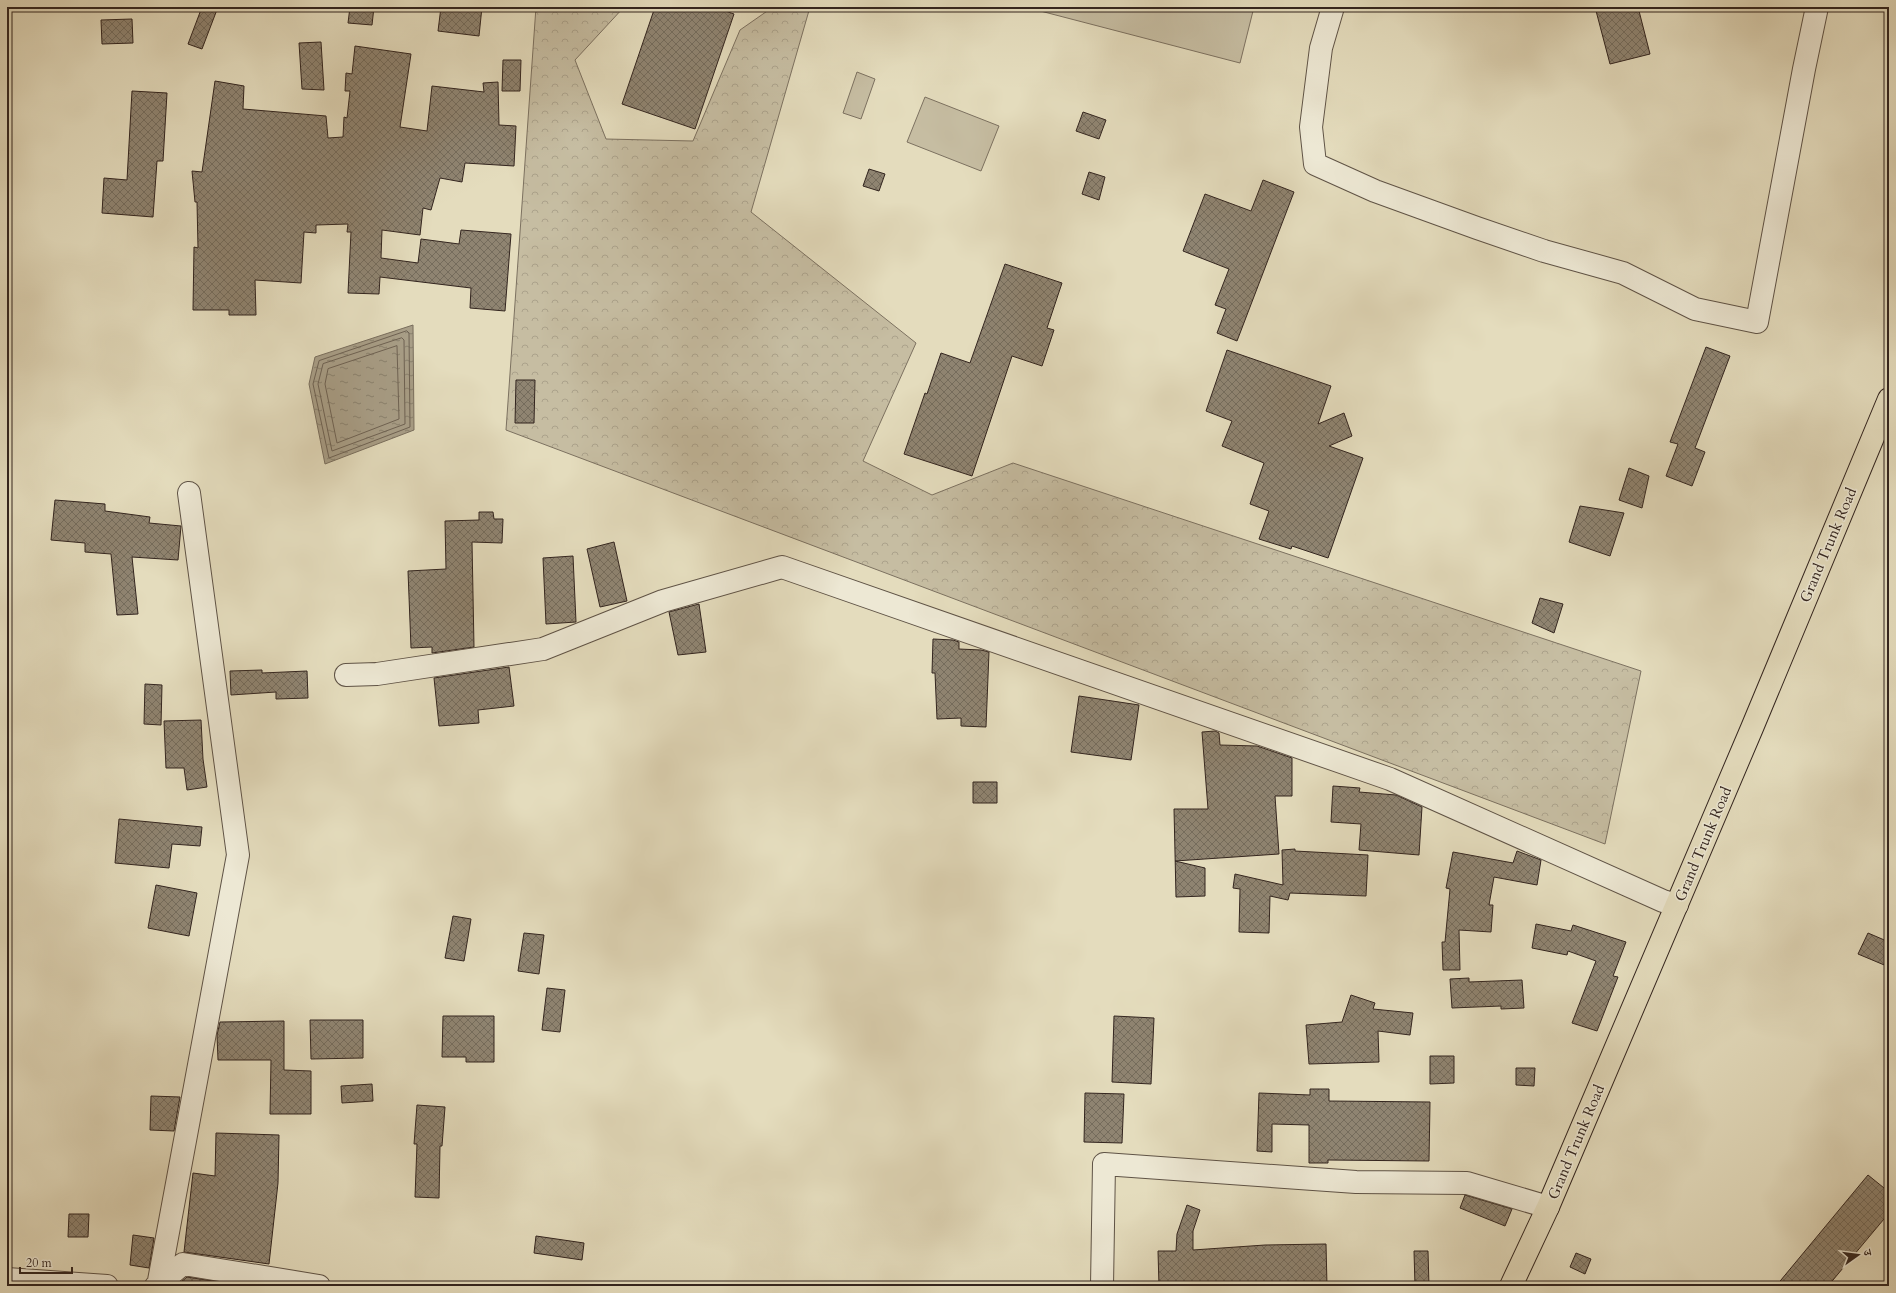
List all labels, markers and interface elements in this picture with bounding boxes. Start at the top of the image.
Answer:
street label: Grand Trunk Road [1795,485,1861,605]
street label: Grand Trunk Road [1670,784,1736,904]
street label: Grand Trunk Road [1543,1082,1609,1202]
north arrow [1838,1235,1878,1275]
text: उ [1859,1247,1876,1259]
scale bar [20,1249,72,1275]
text: 20 m [26,1255,53,1271]

